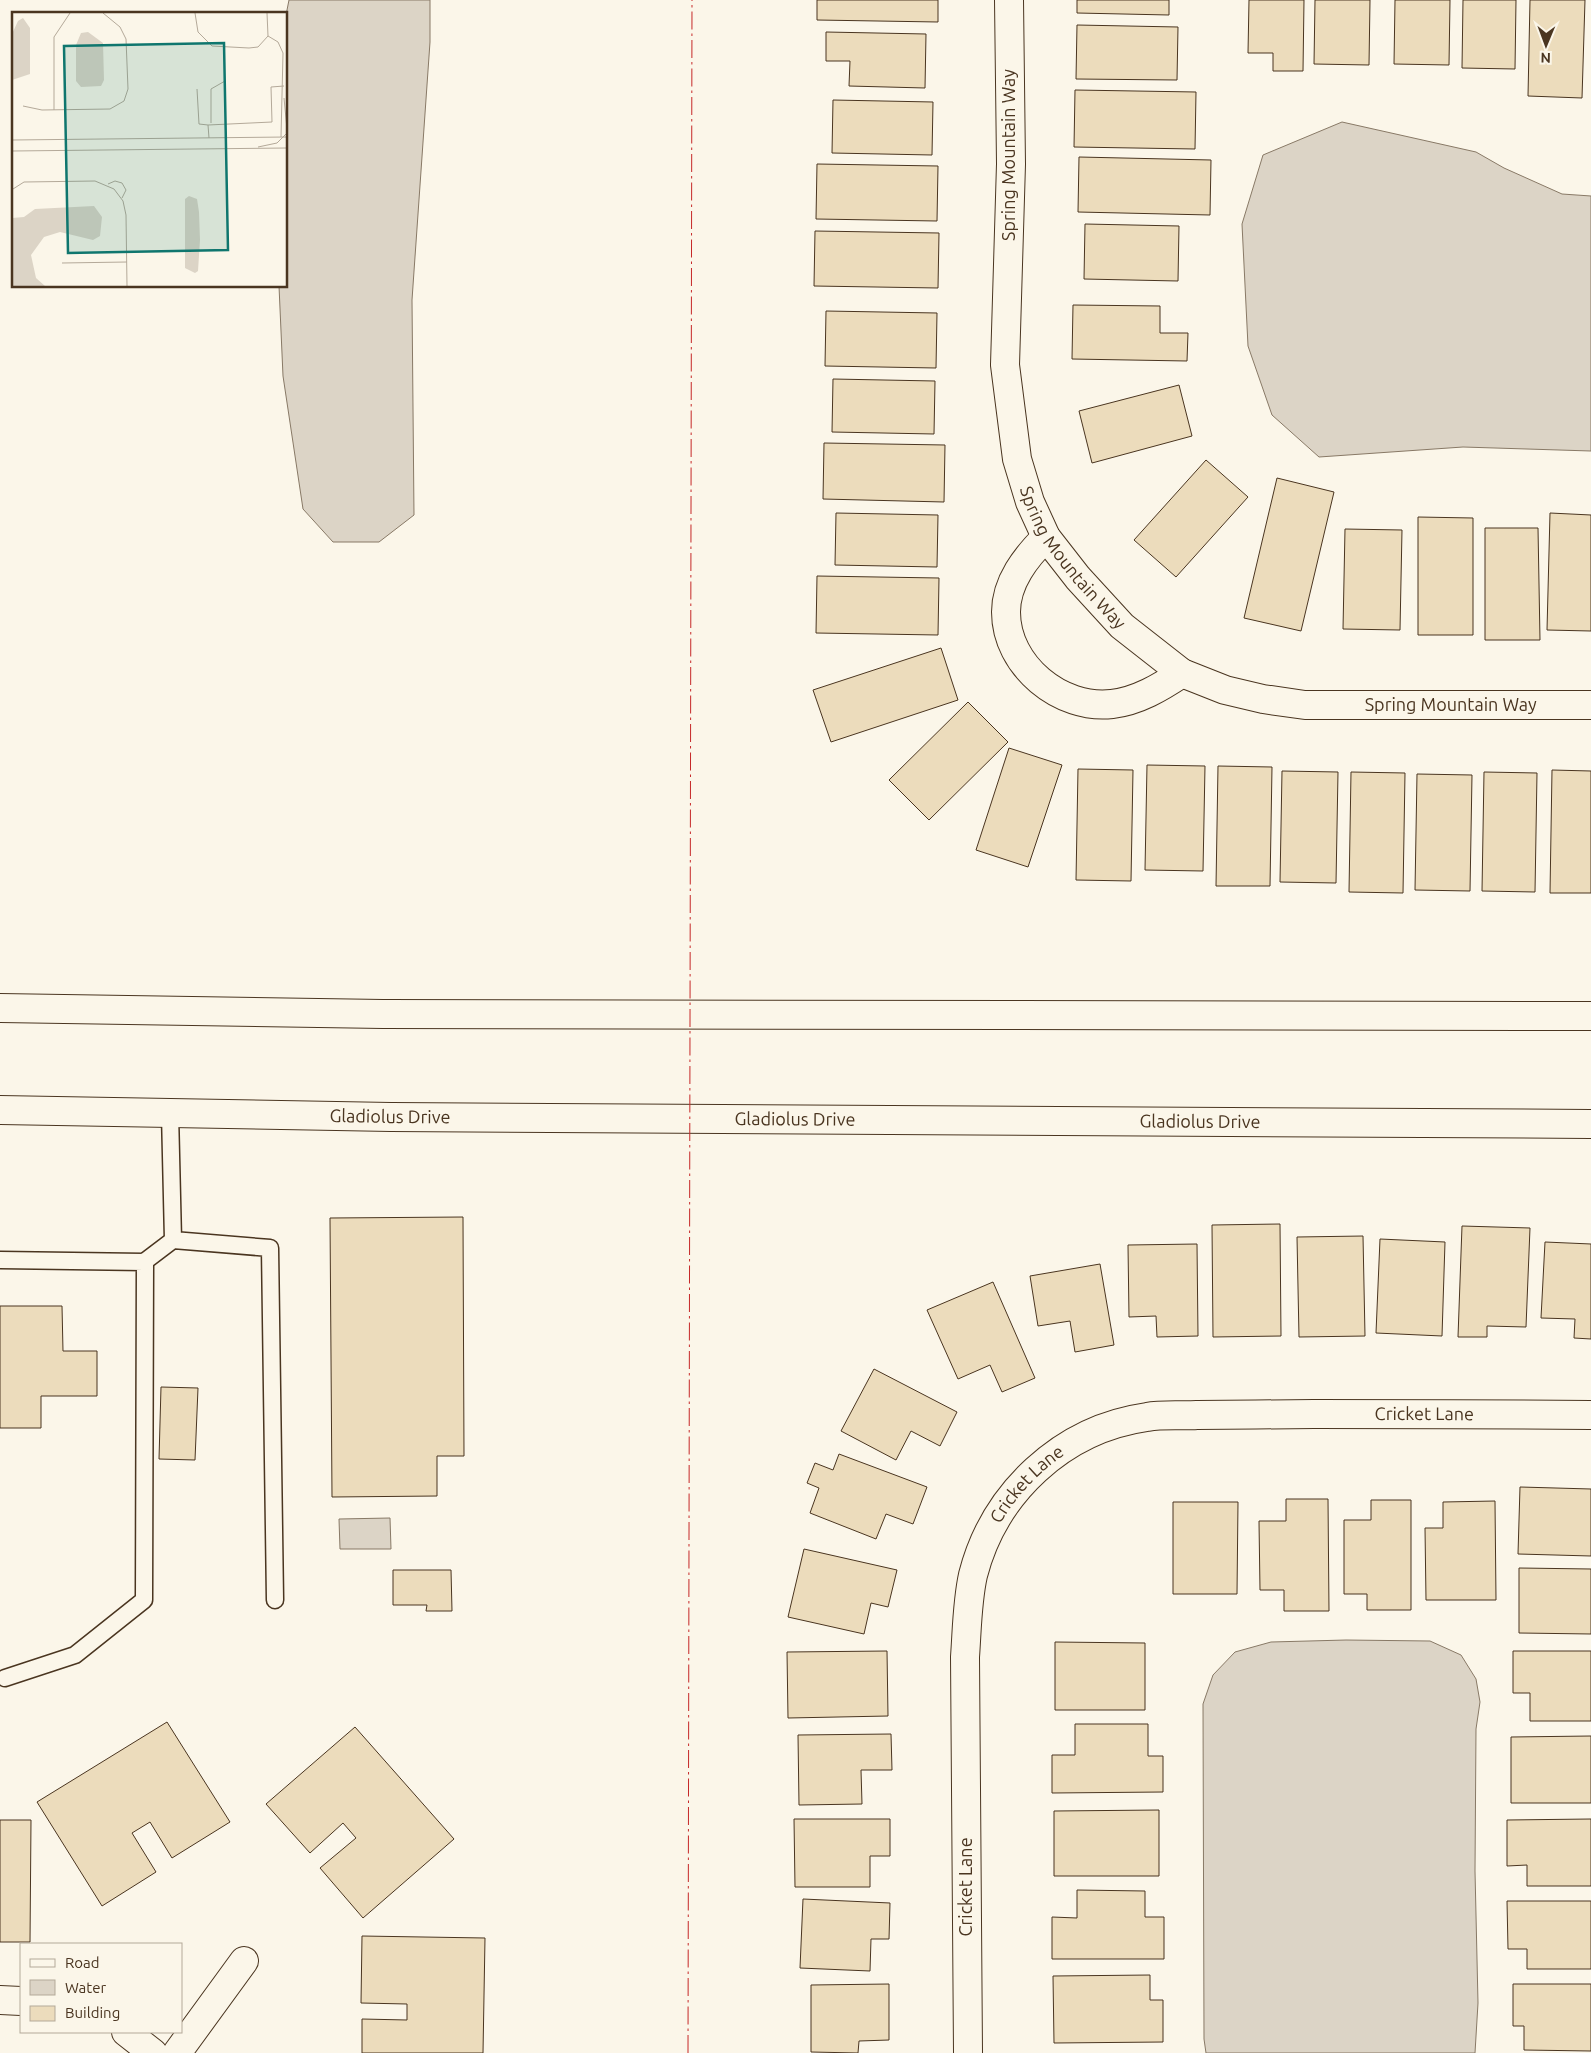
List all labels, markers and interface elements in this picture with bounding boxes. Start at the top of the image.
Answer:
inset map [12,12,288,288]
north arrow [1521,20,1571,70]
text: N [1540,50,1551,66]
street label: Spring Mountain Way [998,69,1018,241]
street label: Spring Mountain Way [1017,484,1131,633]
street label: Spring Mountain Way [1365,694,1537,714]
street label: Gladiolus Drive [329,1105,450,1126]
street label: Gladiolus Drive [734,1108,855,1129]
street label: Gladiolus Drive [1139,1110,1260,1131]
street label: Cricket Lane [1375,1403,1474,1423]
street label: Cricket Lane [985,1440,1067,1526]
street label: Cricket Lane [955,1837,975,1937]
legend [20,1943,182,2033]
text: Road [65,1954,100,1971]
text: Water [65,1979,106,1996]
text: Building [65,2004,120,2021]

